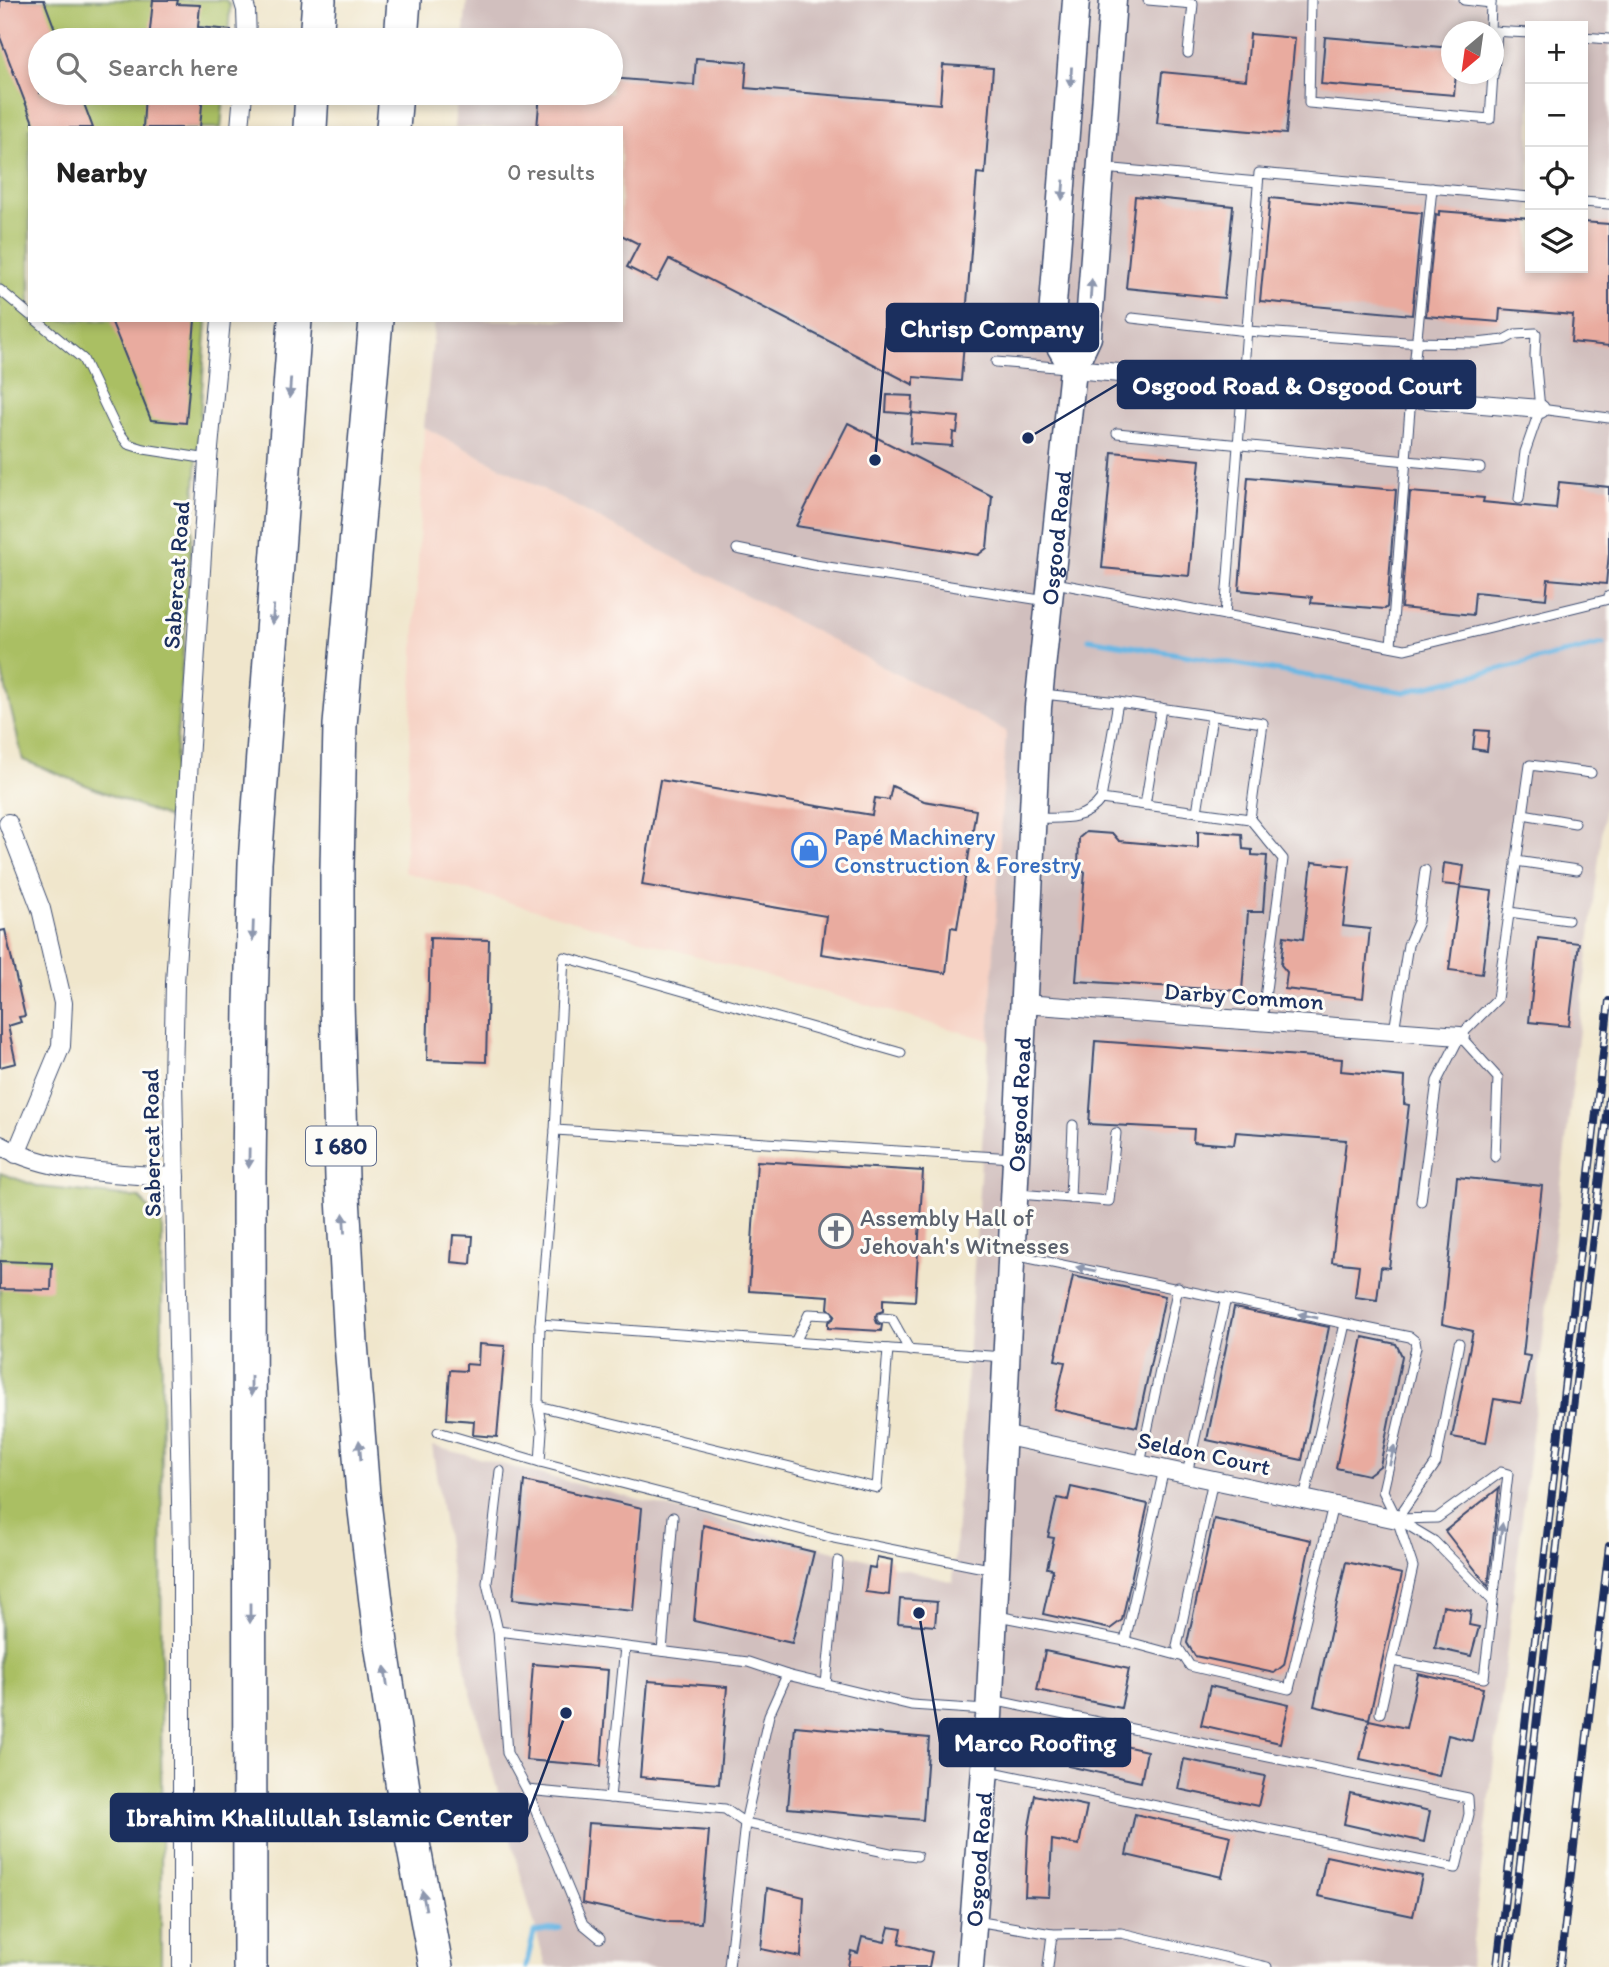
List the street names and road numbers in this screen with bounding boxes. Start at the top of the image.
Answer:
street label: Osgood Road [1034,469,1077,607]
street label: Sabercat Road [156,500,196,650]
street label: Darby Common [1163,976,1325,1016]
street label: Osgood Road [1001,1036,1036,1173]
street label: Sabercat Road [135,1068,167,1217]
road number: I 680 [306,1126,376,1166]
street label: Seldon Court [1135,1425,1273,1481]
street label: Osgood Road [959,1791,998,1928]

